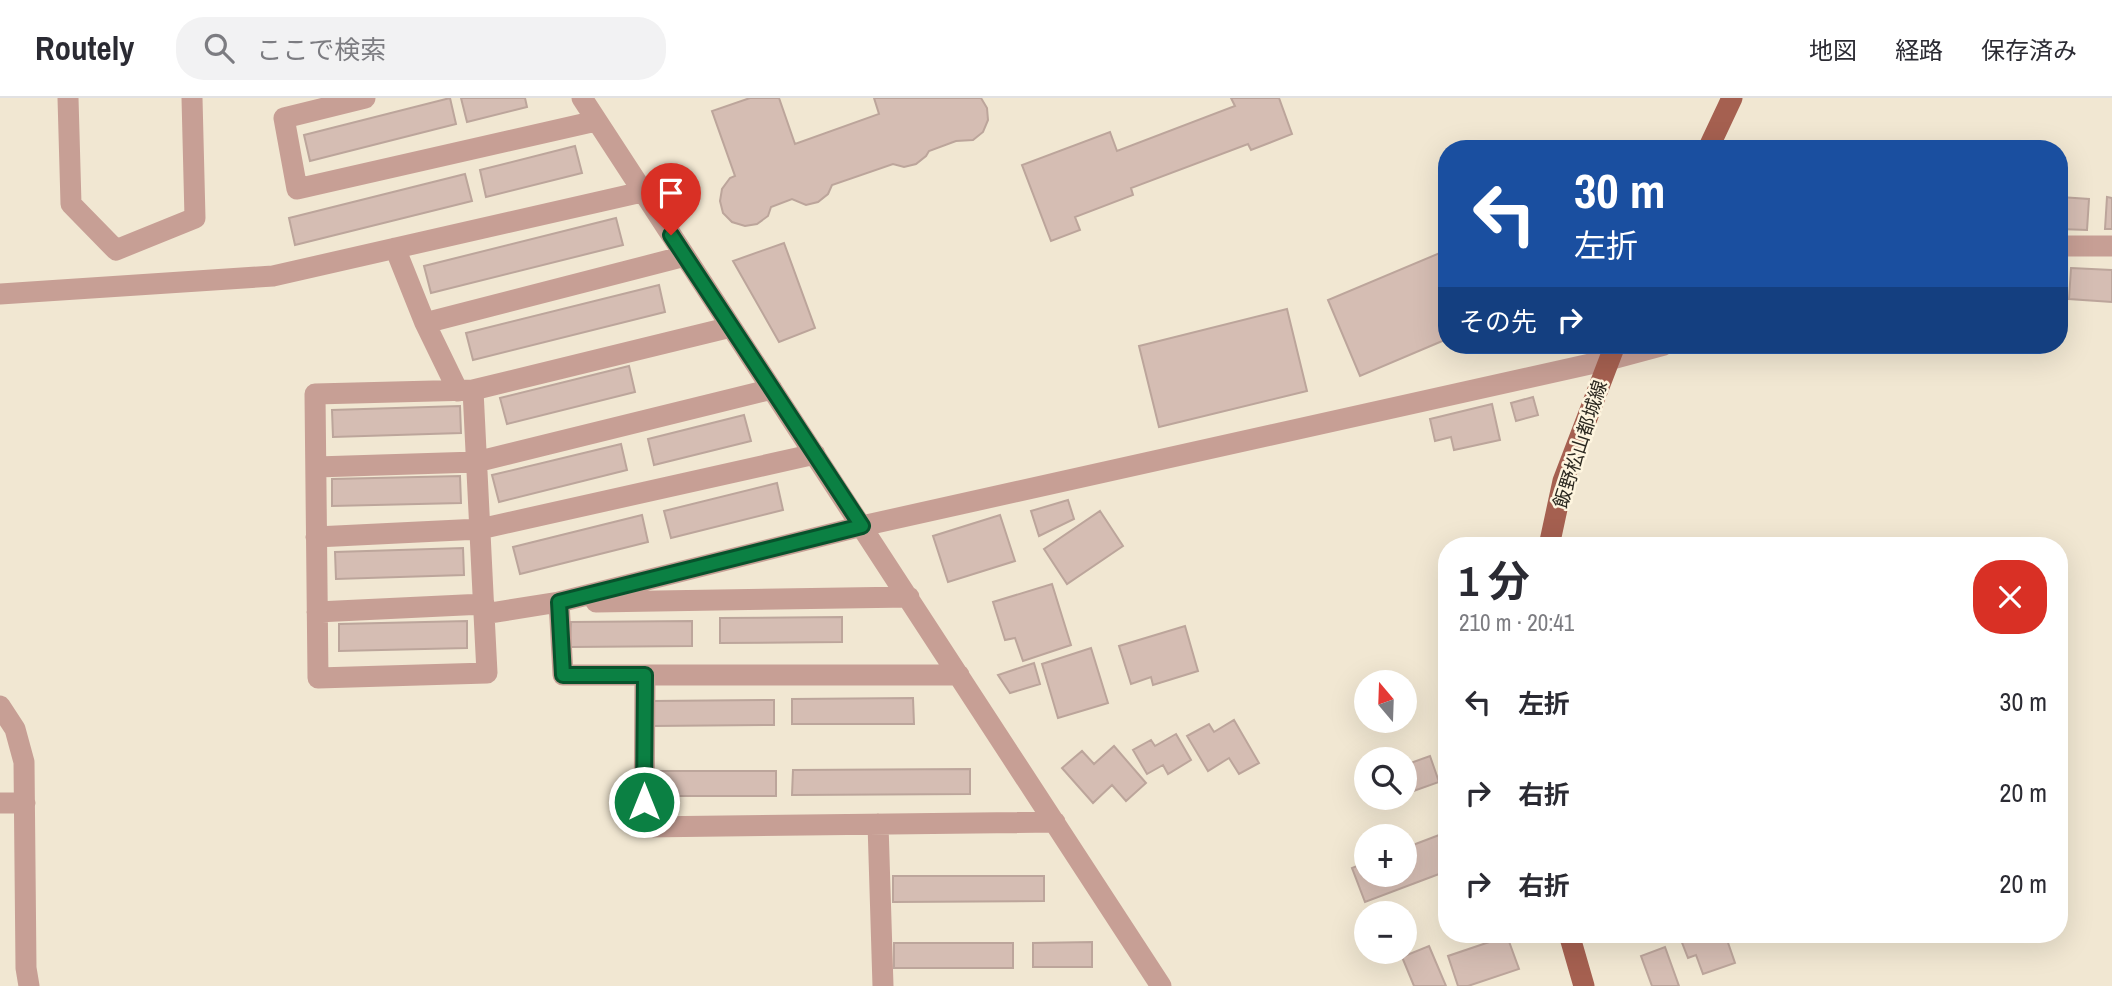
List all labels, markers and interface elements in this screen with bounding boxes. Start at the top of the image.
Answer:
search box [176,17,666,80]
text: Routely [35,26,134,70]
icon: search [200,29,238,67]
text: ここで検索 [256,32,386,67]
text: 地図 [1809,34,1857,66]
text: 経路 [1895,34,1943,66]
text: 保存済み [1981,34,2077,66]
text: 30 m [1574,157,1666,223]
pin [641,163,701,235]
icon: left [1459,168,1550,259]
icon: arrive [652,174,690,212]
text: 左折 [1574,224,1638,267]
icon: right [1551,301,1589,339]
text: その先 [1459,304,1537,339]
street label: 飯野松山都城線 [1547,377,1613,511]
text: 1 分 [1459,553,1530,609]
button: close [1973,560,2047,634]
text: 210 m · 20:41 [1459,607,1574,638]
north arrow [1354,670,1418,733]
map controls [1354,670,1417,964]
icon: left [1459,683,1497,721]
text: 30 m [2000,684,2047,719]
text: 左折 [1518,686,1570,721]
button: search [1354,747,1417,810]
position arrow [607,765,681,839]
icon: right [1459,774,1497,812]
text: 20 m [2000,775,2047,810]
text: 右折 [1518,777,1570,812]
button: + [1354,824,1417,887]
icon: right [1459,865,1497,903]
text: 20 m [2000,866,2047,901]
text: 右折 [1518,868,1570,903]
button: − [1354,901,1417,964]

